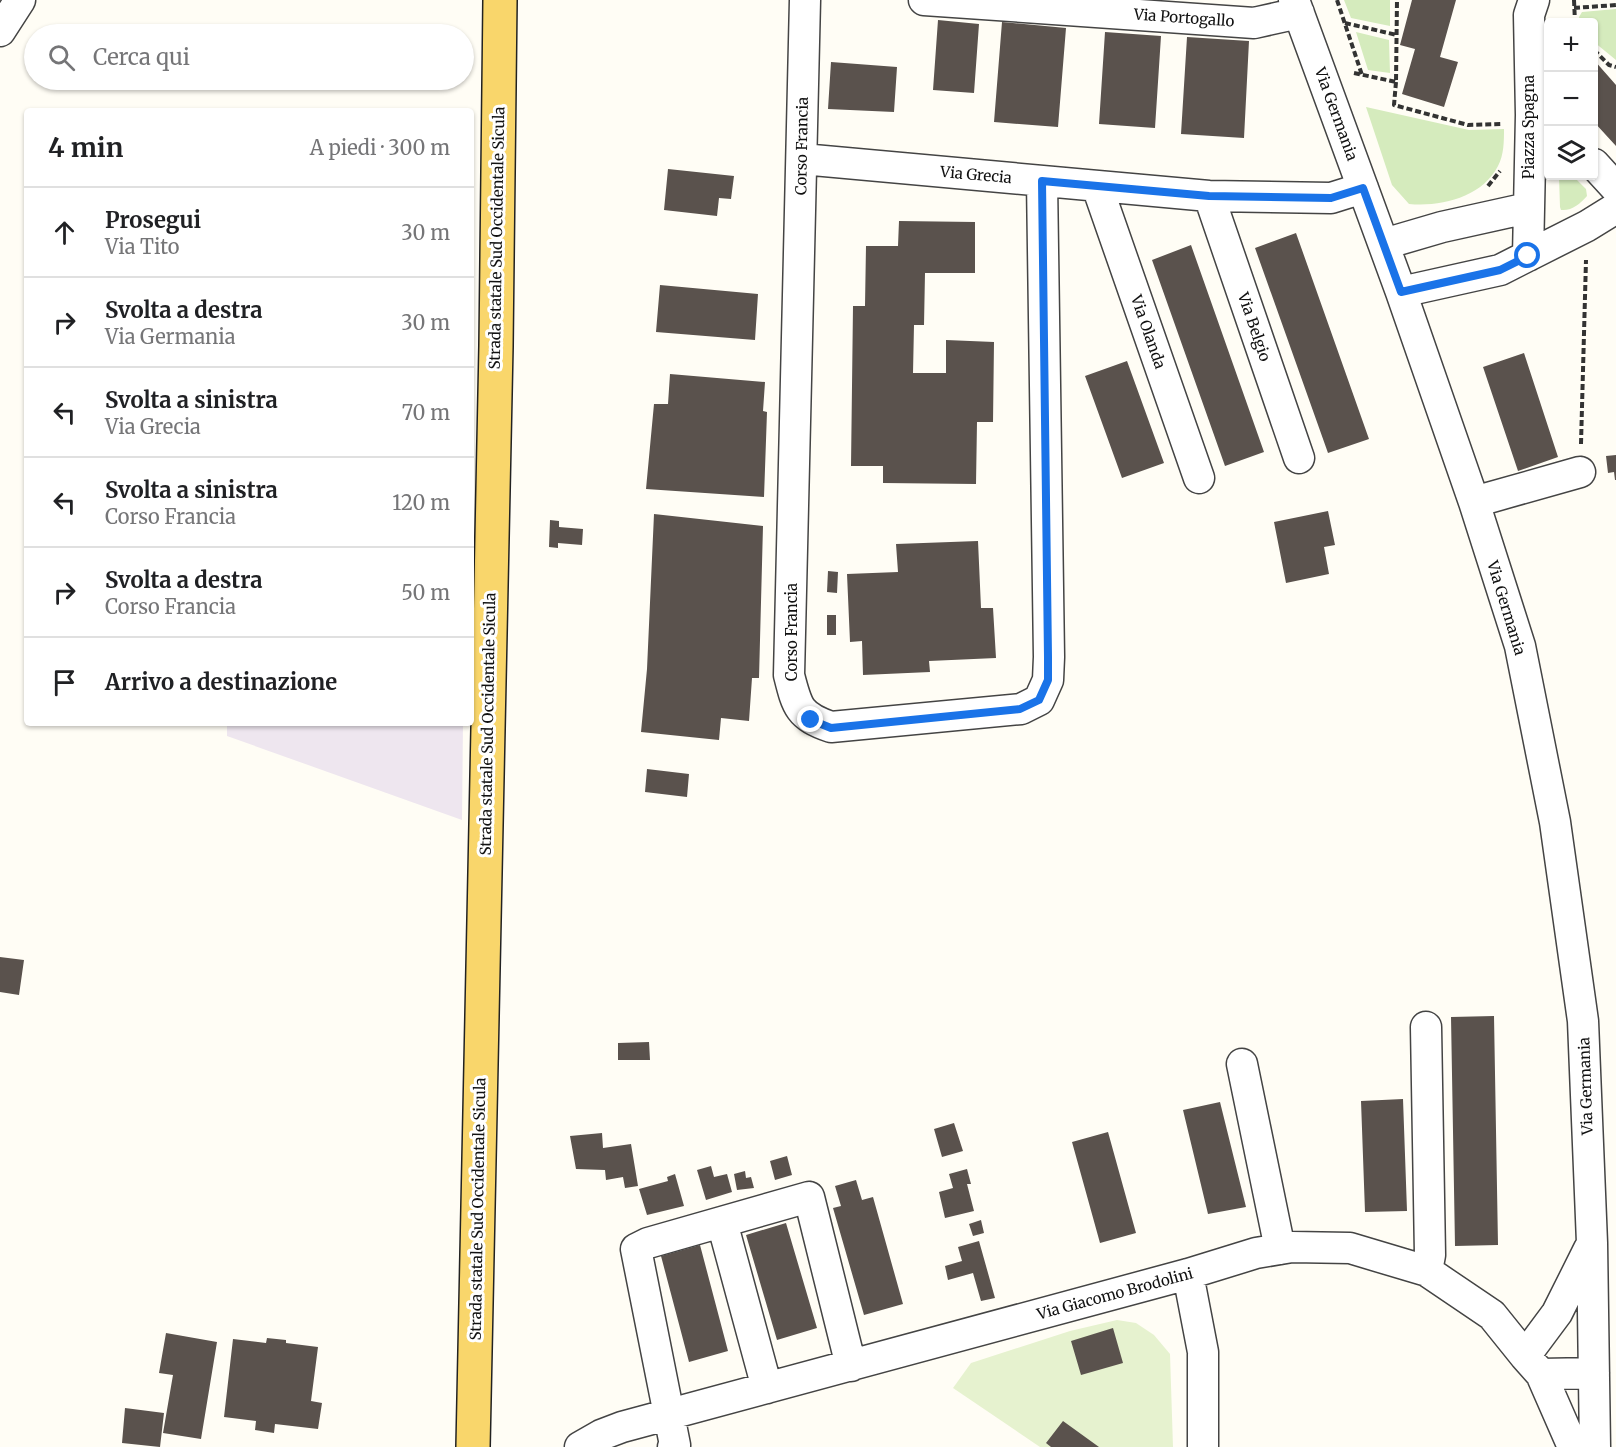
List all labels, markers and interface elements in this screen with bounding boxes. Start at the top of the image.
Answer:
street label: Via Portogallo [1132,4,1235,31]
map controls [1544,18,1598,180]
button: + [1544,18,1598,72]
search box [24,24,474,90]
icon: search [45,41,78,74]
text: Cerca qui [93,43,190,71]
street label: Via Germania [1310,64,1362,163]
button: − [1544,72,1598,126]
street label: Piazza Spagna [1519,75,1538,179]
street label: Corso Francia [791,97,812,195]
street label: Strada statale Sud Occidentale Sicula [485,106,508,370]
button: layers [1544,126,1598,180]
text: 4 min [48,131,123,164]
text: A piedi · 300 m [310,135,450,160]
street label: Via Grecia [938,162,1013,187]
text: Prosegui [105,206,201,234]
icon: ahead [48,216,81,249]
text: 30 m [401,220,450,245]
text: Via Tito [105,234,179,259]
route start [1514,242,1540,268]
street label: Via Belgio [1233,289,1275,364]
street label: Via Olanda [1127,291,1170,371]
text: Svolta a destra [105,296,262,324]
icon: right [48,306,81,339]
text: 30 m [401,310,450,335]
text: Via Germania [105,324,236,349]
text: Svolta a sinistra [105,386,278,414]
icon: left [48,396,81,429]
text: 70 m [402,400,450,425]
text: Via Grecia [105,414,201,439]
text: Svolta a sinistra [105,476,278,504]
icon: left [48,486,81,519]
text: 120 m [392,490,450,515]
text: Corso Francia [105,504,236,529]
street label: Via Germania [1483,557,1530,657]
text: Svolta a destra [105,566,262,594]
icon: right [48,576,81,609]
text: 50 m [401,580,450,605]
street label: Corso Francia [782,583,801,681]
street label: Strada statale Sud Occidentale Sicula [476,592,499,856]
text: Corso Francia [105,594,236,619]
icon: arrive [48,666,81,699]
text: Arrivo a destinazione [105,668,337,696]
route end [797,706,823,732]
street label: Via Germania [1574,1037,1597,1136]
street label: Strada statale Sud Occidentale Sicula [466,1077,489,1341]
street label: Via Giacomo Brodolini [1034,1263,1195,1324]

